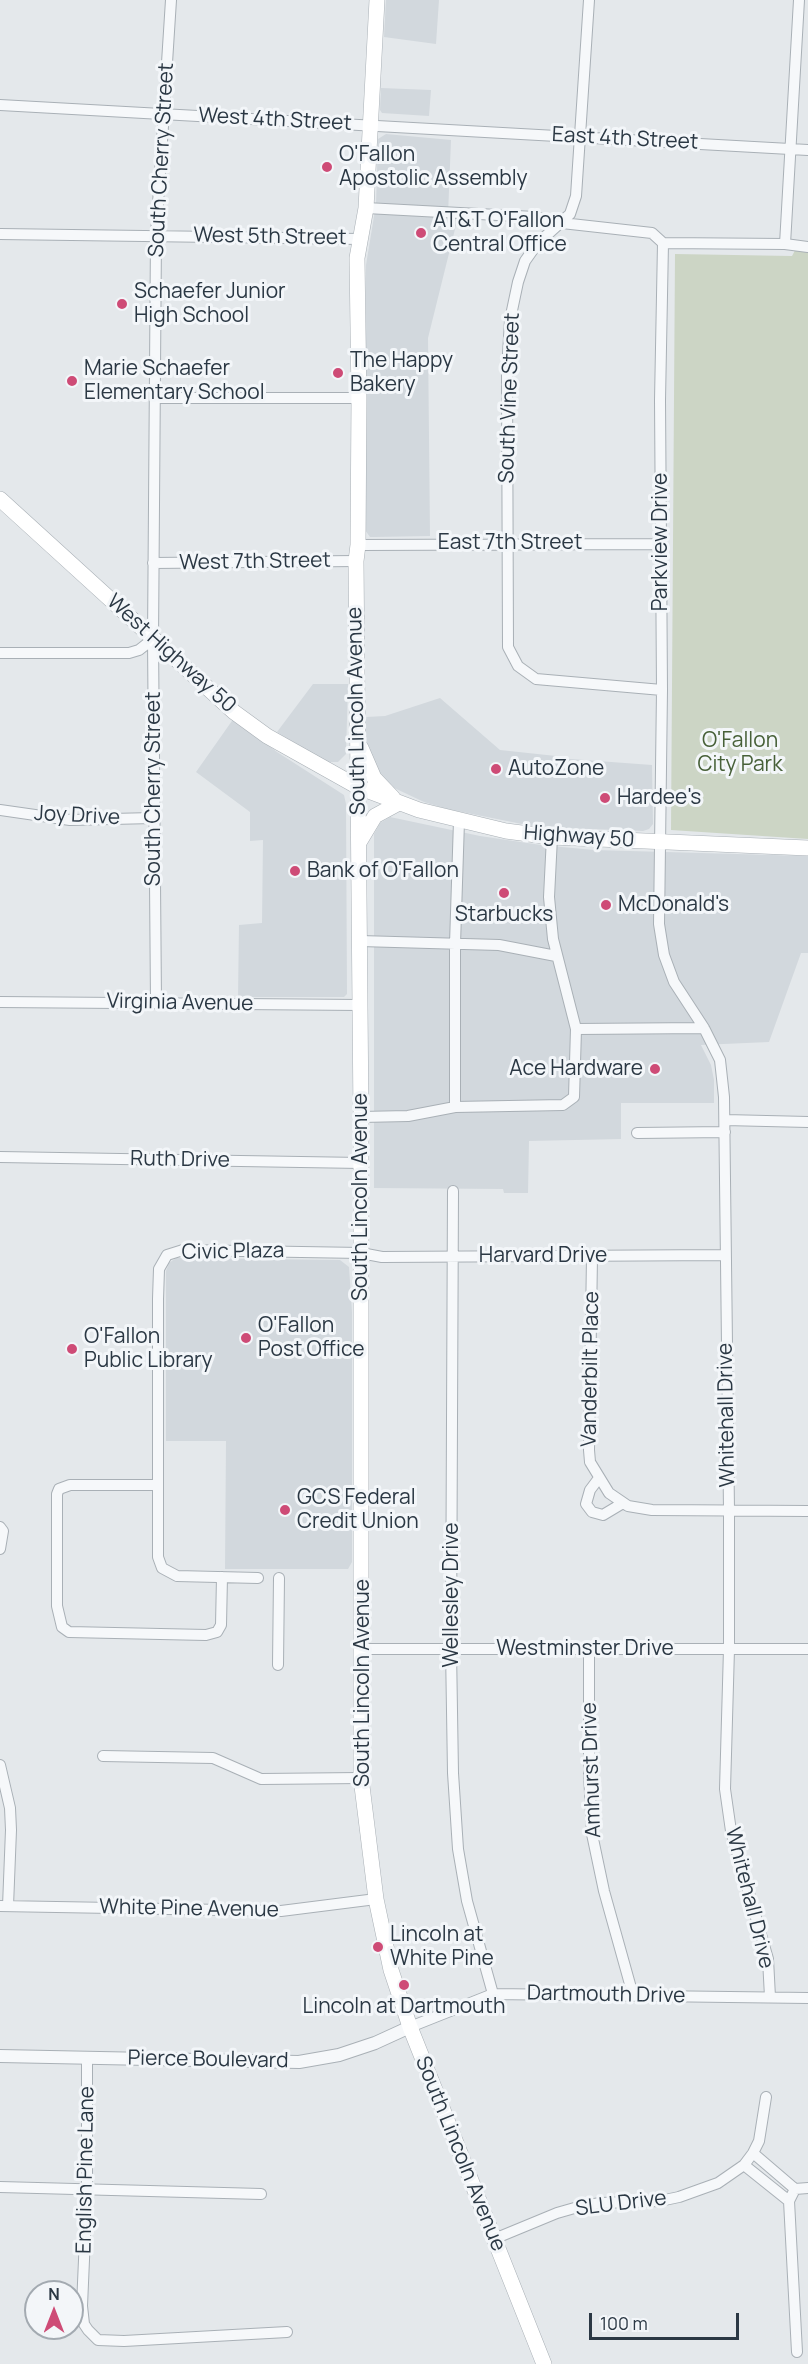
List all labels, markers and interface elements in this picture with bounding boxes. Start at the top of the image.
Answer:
street label: South Cherry Street [144,62,180,258]
street label: West 4th Street [198,103,352,137]
street label: East 4th Street [551,123,699,155]
place label: O'Fallon Apostolic Assembly [339,142,528,192]
marker: O'Fallon Apostolic Assembly [320,160,334,174]
place label: AT&T O'Fallon Central Office [433,208,567,258]
street label: West 5th Street [193,223,347,251]
marker: AT&T O'Fallon Central Office [414,226,428,240]
place label: Schaefer Junior High School [134,279,286,329]
marker: Schaefer Junior High School [115,297,129,311]
street label: South Vine Street [494,312,526,484]
place label: The Happy Bakery [350,348,453,398]
place label: Marie Schaefer Elementary School [84,356,265,406]
marker: The Happy Bakery [331,366,345,380]
marker: Marie Schaefer Elementary School [65,374,79,388]
street label: Parkview Drive [648,473,674,611]
street label: East 7th Street [438,530,582,556]
street label: West 7th Street [179,548,331,576]
street label: West Highway 50 [101,589,241,719]
street label: South Lincoln Avenue [343,607,371,815]
street label: South Cherry Street [141,692,167,886]
park label: O'Fallon City Park [697,728,783,778]
place label: AutoZone [508,756,604,782]
marker: AutoZone [489,762,503,776]
place label: Hardee's [617,785,701,811]
marker: Hardee's [598,791,612,805]
street label: Joy Drive [33,801,121,831]
street label: Highway 50 [523,821,635,853]
place label: Bank of O'Fallon [307,858,459,884]
marker: Bank of O'Fallon [288,864,302,878]
marker: Starbucks [497,886,511,900]
place label: McDonald's [618,892,729,918]
marker: McDonald's [599,898,613,912]
place label: Starbucks [455,902,553,928]
street label: Virginia Avenue [106,989,254,1017]
place label: Ace Hardware [509,1056,643,1082]
marker: Ace Hardware [648,1062,662,1076]
street label: South Lincoln Avenue [348,1093,374,1301]
street label: Ruth Drive [130,1147,230,1173]
street label: Civic Plaza [181,1239,285,1265]
street label: Harvard Drive [479,1243,607,1269]
street label: Vanderbilt Place [577,1291,605,1447]
place label: O'Fallon Post Office [258,1313,364,1363]
place label: O'Fallon Public Library [84,1324,213,1374]
marker: O'Fallon Post Office [239,1331,253,1345]
marker: O'Fallon Public Library [65,1342,79,1356]
street label: Whitehall Drive [713,1343,741,1487]
place label: GCS Federal Credit Union [297,1485,419,1535]
marker: GCS Federal Credit Union [278,1503,292,1517]
street label: Wellesley Drive [439,1522,465,1668]
street label: South Lincoln Avenue [350,1579,376,1787]
street label: Westminster Drive [496,1636,674,1662]
street label: Amhurst Drive [577,1702,607,1838]
street label: Whitehall Drive [719,1825,779,1971]
street label: White Pine Avenue [99,1895,279,1923]
place label: Lincoln at White Pine [390,1922,494,1972]
marker: Lincoln at White Pine [371,1940,385,1954]
marker: Lincoln at Dartmouth [397,1978,411,1992]
street label: Dartmouth Drive [527,1981,685,2009]
place label: Lincoln at Dartmouth [303,1994,505,2020]
street label: Pierce Boulevard [127,2046,289,2074]
street label: South Lincoln Avenue [409,2053,511,2255]
street label: English Pine Lane [72,2086,100,2254]
street label: SLU Drive [574,2186,668,2222]
north arrow [24,2280,84,2340]
text: N [48,2283,60,2305]
scale bar [592,2301,742,2339]
text: 100 m [600,2311,648,2335]

